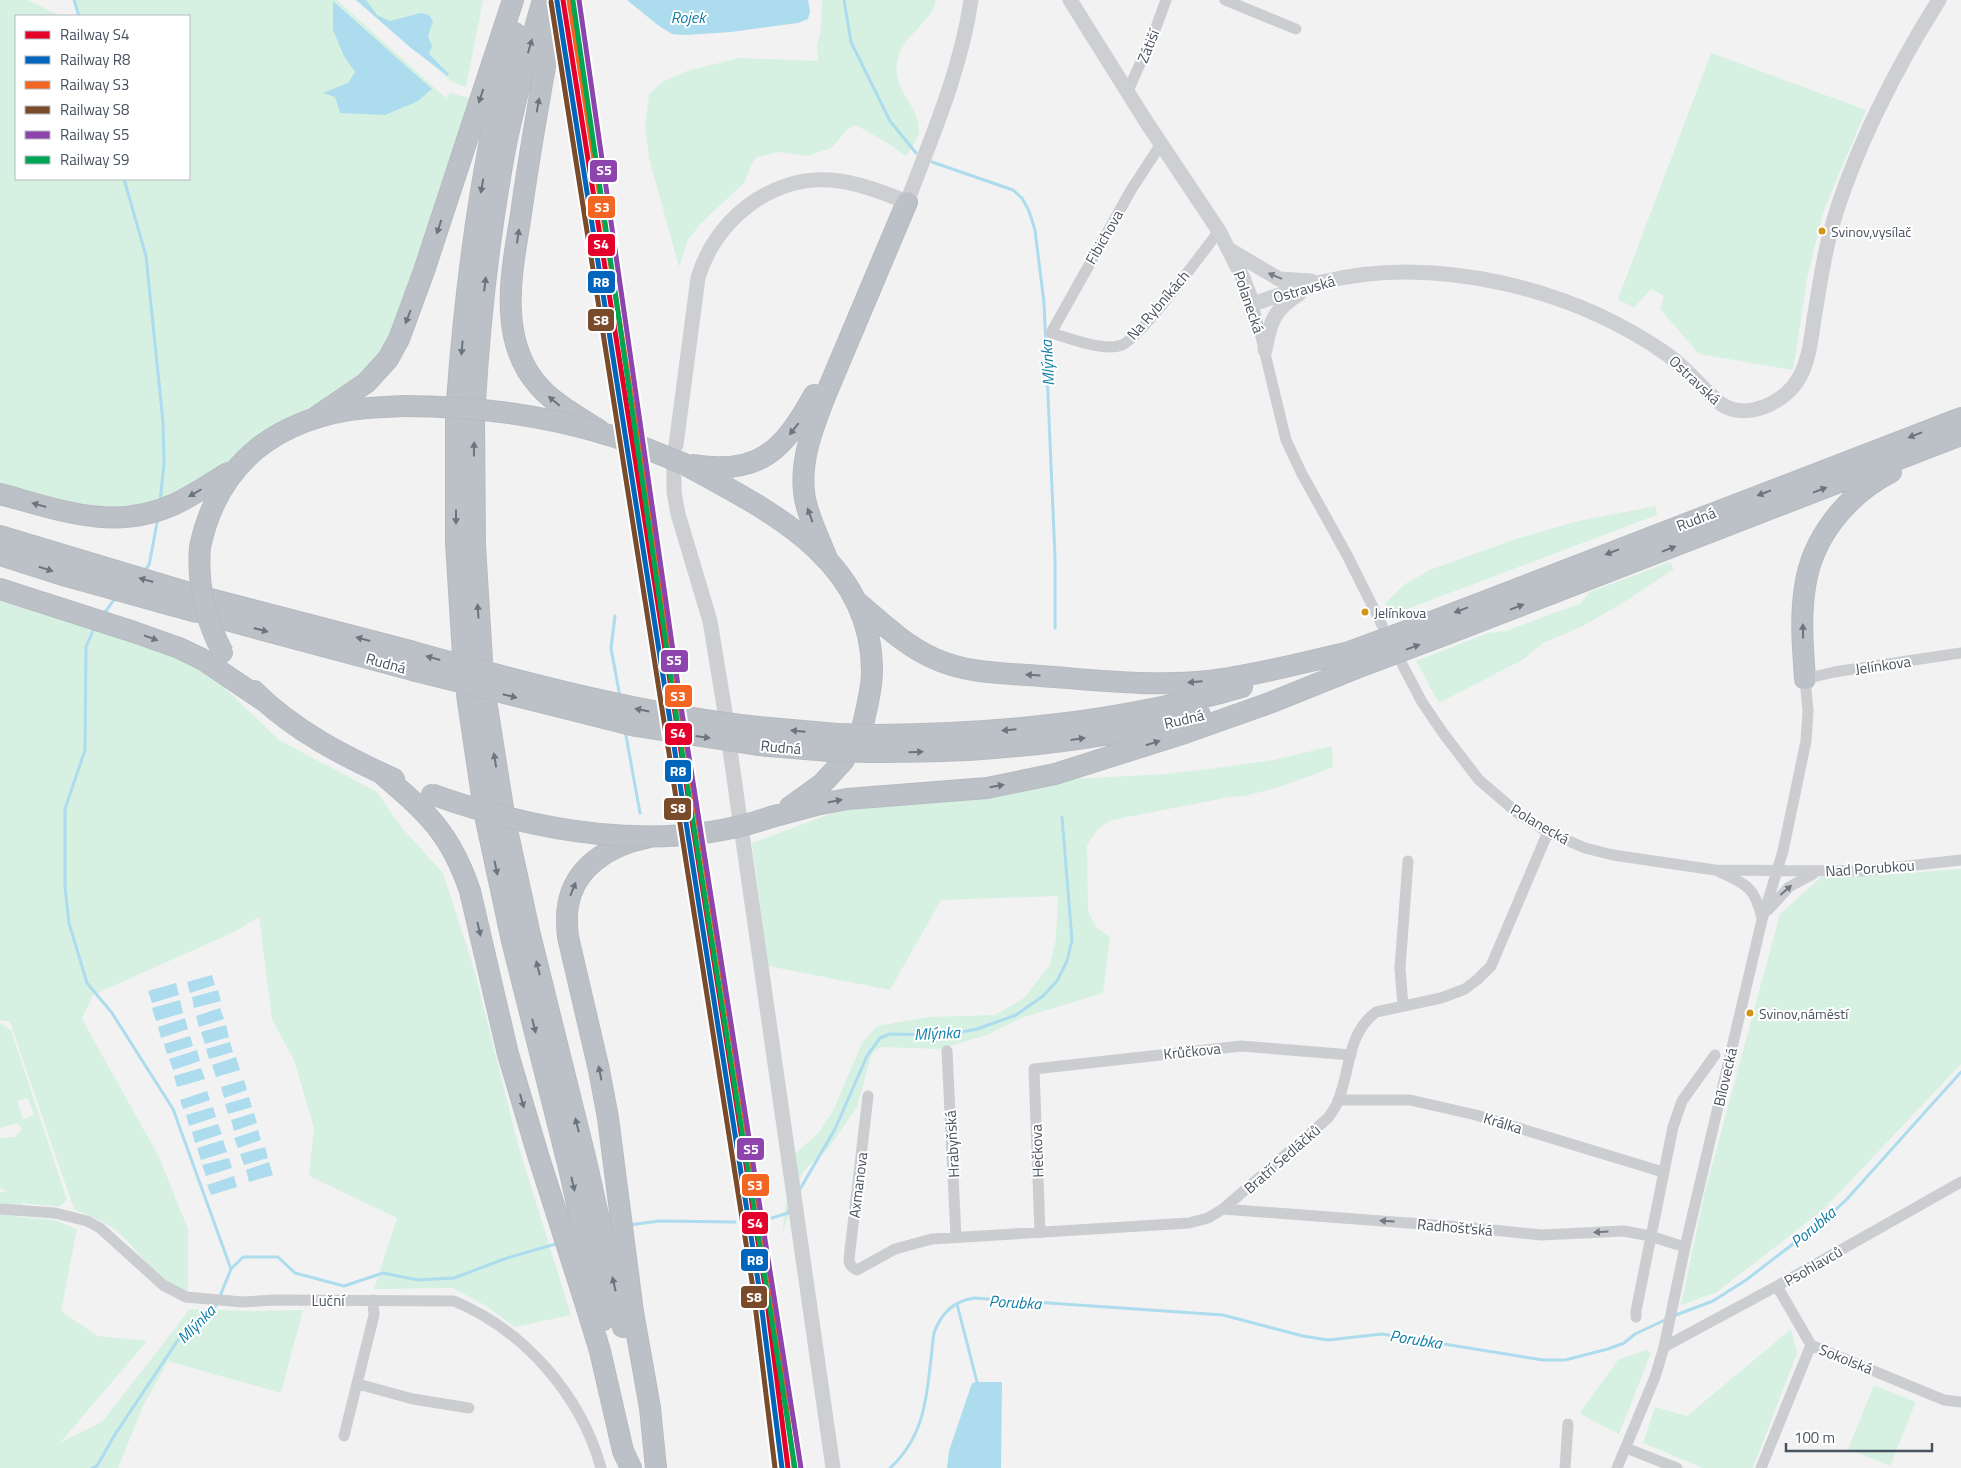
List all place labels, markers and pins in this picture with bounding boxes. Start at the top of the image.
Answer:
place label: Svinov,vysílač [1831,221,1911,242]
marker: Svinov,vysílač [1817,226,1827,236]
place label: Jelínkova [1374,602,1426,623]
marker: Jelínkova [1360,607,1370,617]
place label: Svinov,náměstí [1759,1003,1849,1024]
marker: Svinov,náměstí [1745,1008,1755,1018]

